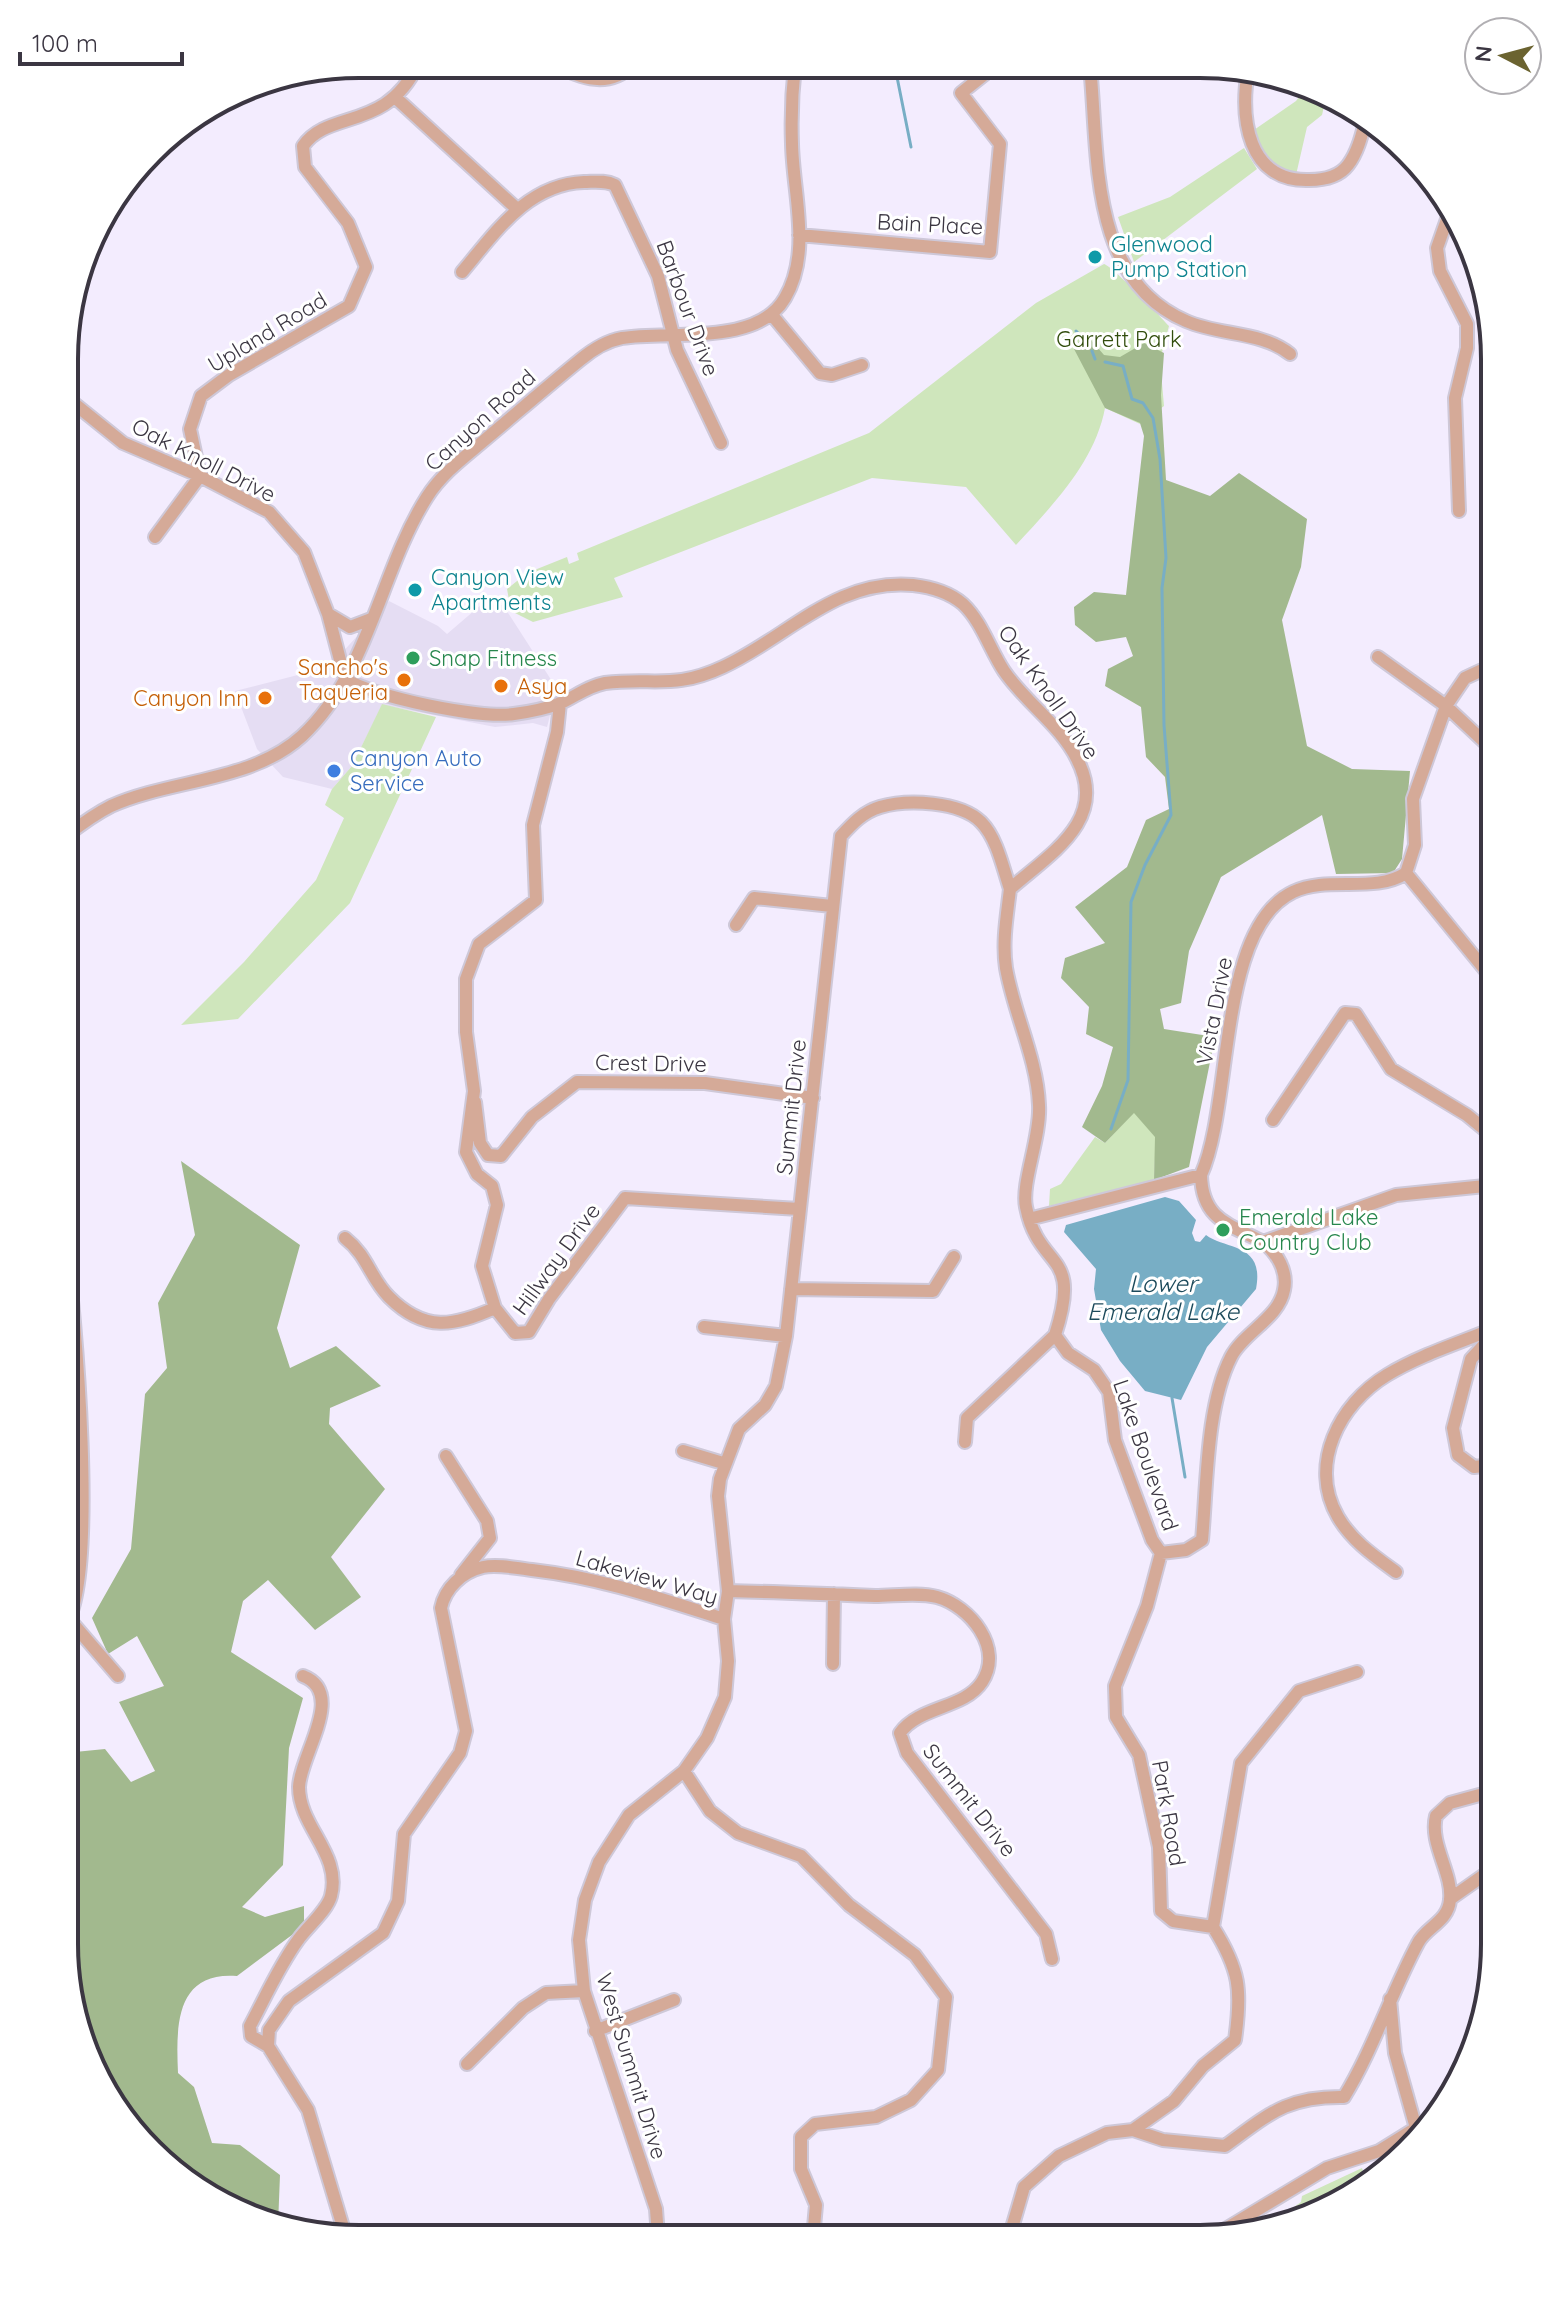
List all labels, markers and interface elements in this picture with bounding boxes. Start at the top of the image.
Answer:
scale bar [20,16,182,66]
north arrow [1463,16,1543,96]
text: 100 m [32,28,98,58]
text: N [1468,44,1498,63]
street label: Bain Place [876,207,984,241]
place label: Glenwood Pump Station [1111,230,1247,283]
street label: Barbour Drive [650,236,726,380]
marker: Glenwood Pump Station [1086,248,1104,266]
street label: Upland Road [202,285,332,379]
park label: Garrett Park [1056,325,1182,353]
street label: Canyon Road [419,363,541,477]
street label: Oak Knoll Drive [127,412,281,508]
place label: Canyon View Apartments [431,563,564,616]
marker: Canyon View Apartments [406,581,424,599]
street label: Oak Knoll Drive [992,619,1106,765]
place label: Snap Fitness [429,644,557,672]
marker: Snap Fitness [404,649,422,667]
place label: Sancho's Taqueria [298,653,388,706]
marker: Sancho's Taqueria [395,671,413,689]
place label: Asya [517,672,567,700]
marker: Asya [492,677,510,695]
place label: Canyon Inn [133,684,249,712]
marker: Canyon Inn [256,689,274,707]
place label: Canyon Auto Service [350,744,482,797]
marker: Canyon Auto Service [325,762,343,780]
street label: Vista Drive [1190,955,1238,1067]
street label: Summit Drive [770,1038,812,1176]
street label: Crest Drive [595,1048,707,1078]
street label: Hillway Drive [506,1197,606,1321]
place label: Emerald Lake Country Club [1239,1203,1378,1256]
marker: Emerald Lake Country Club [1214,1221,1232,1239]
water label: Lower Emerald Lake [1087,1268,1241,1326]
street label: Lake Boulevard [1107,1376,1185,1534]
street label: Lakeview Way [573,1543,721,1611]
street label: Summit Drive [917,1738,1023,1862]
street label: Park Road [1146,1758,1192,1868]
street label: West Summit Drive [590,1969,674,2163]

